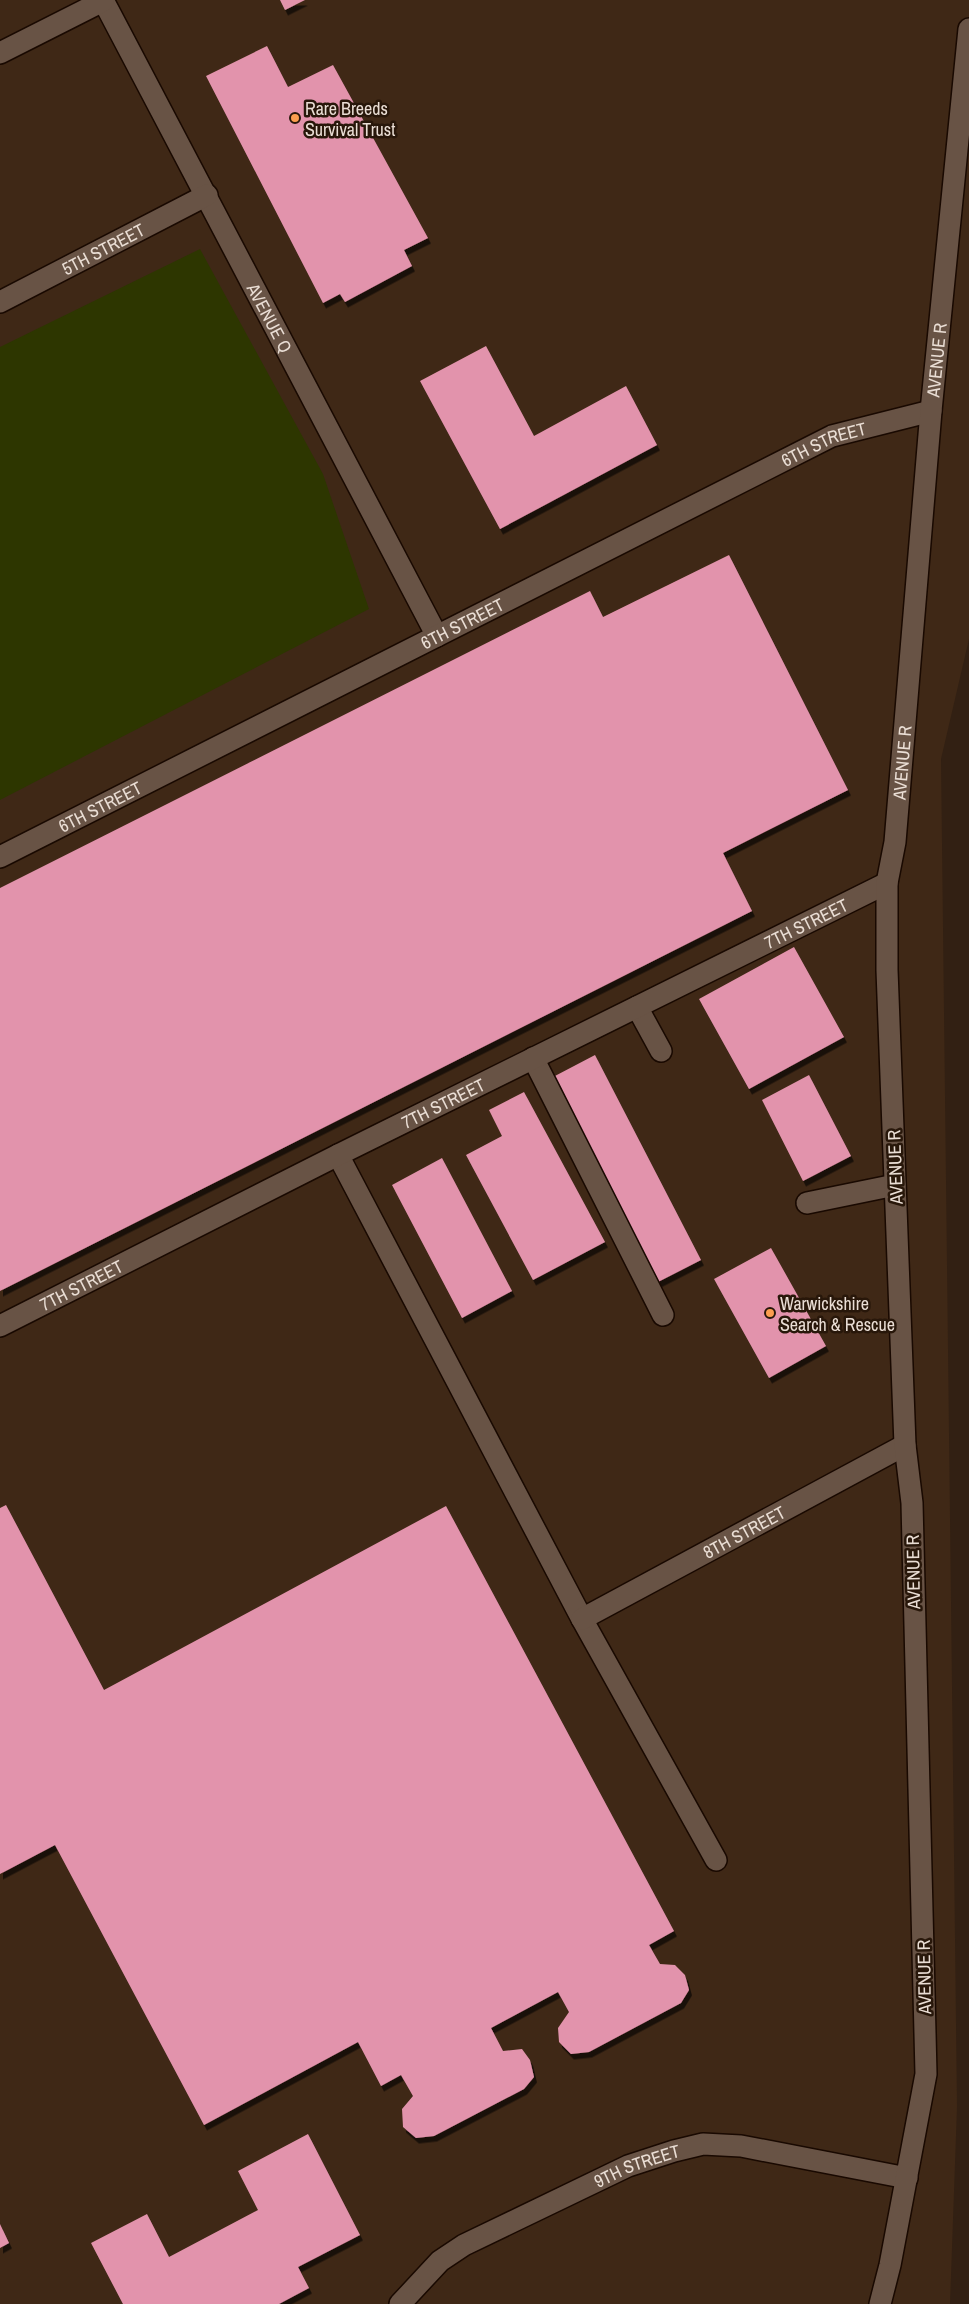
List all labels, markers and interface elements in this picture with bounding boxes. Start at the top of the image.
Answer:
place label: Rare Breeds Survival Trust [305,96,395,142]
marker: Rare Breeds Survival Trust [289,112,301,124]
street label: 5TH STREET [57,217,149,281]
street label: AVENUE Q [241,278,298,357]
street label: AVENUE R [920,321,952,399]
street label: 6TH STREET [777,415,869,472]
street label: 6TH STREET [416,592,508,655]
street label: AVENUE R [886,724,917,802]
street label: 6TH STREET [54,775,146,838]
street label: 7TH STREET [760,892,852,954]
street label: 7TH STREET [397,1072,489,1134]
street label: AVENUE R [881,1129,909,1206]
street label: 7TH STREET [35,1253,127,1316]
place label: Warwickshire Search & Rescue [780,1291,895,1337]
marker: Warwickshire Search & Rescue [764,1307,776,1319]
street label: 8TH STREET [698,1499,790,1564]
street label: AVENUE R [900,1534,926,1610]
street label: AVENUE R [911,1939,937,2015]
street label: 9TH STREET [589,2138,682,2193]

